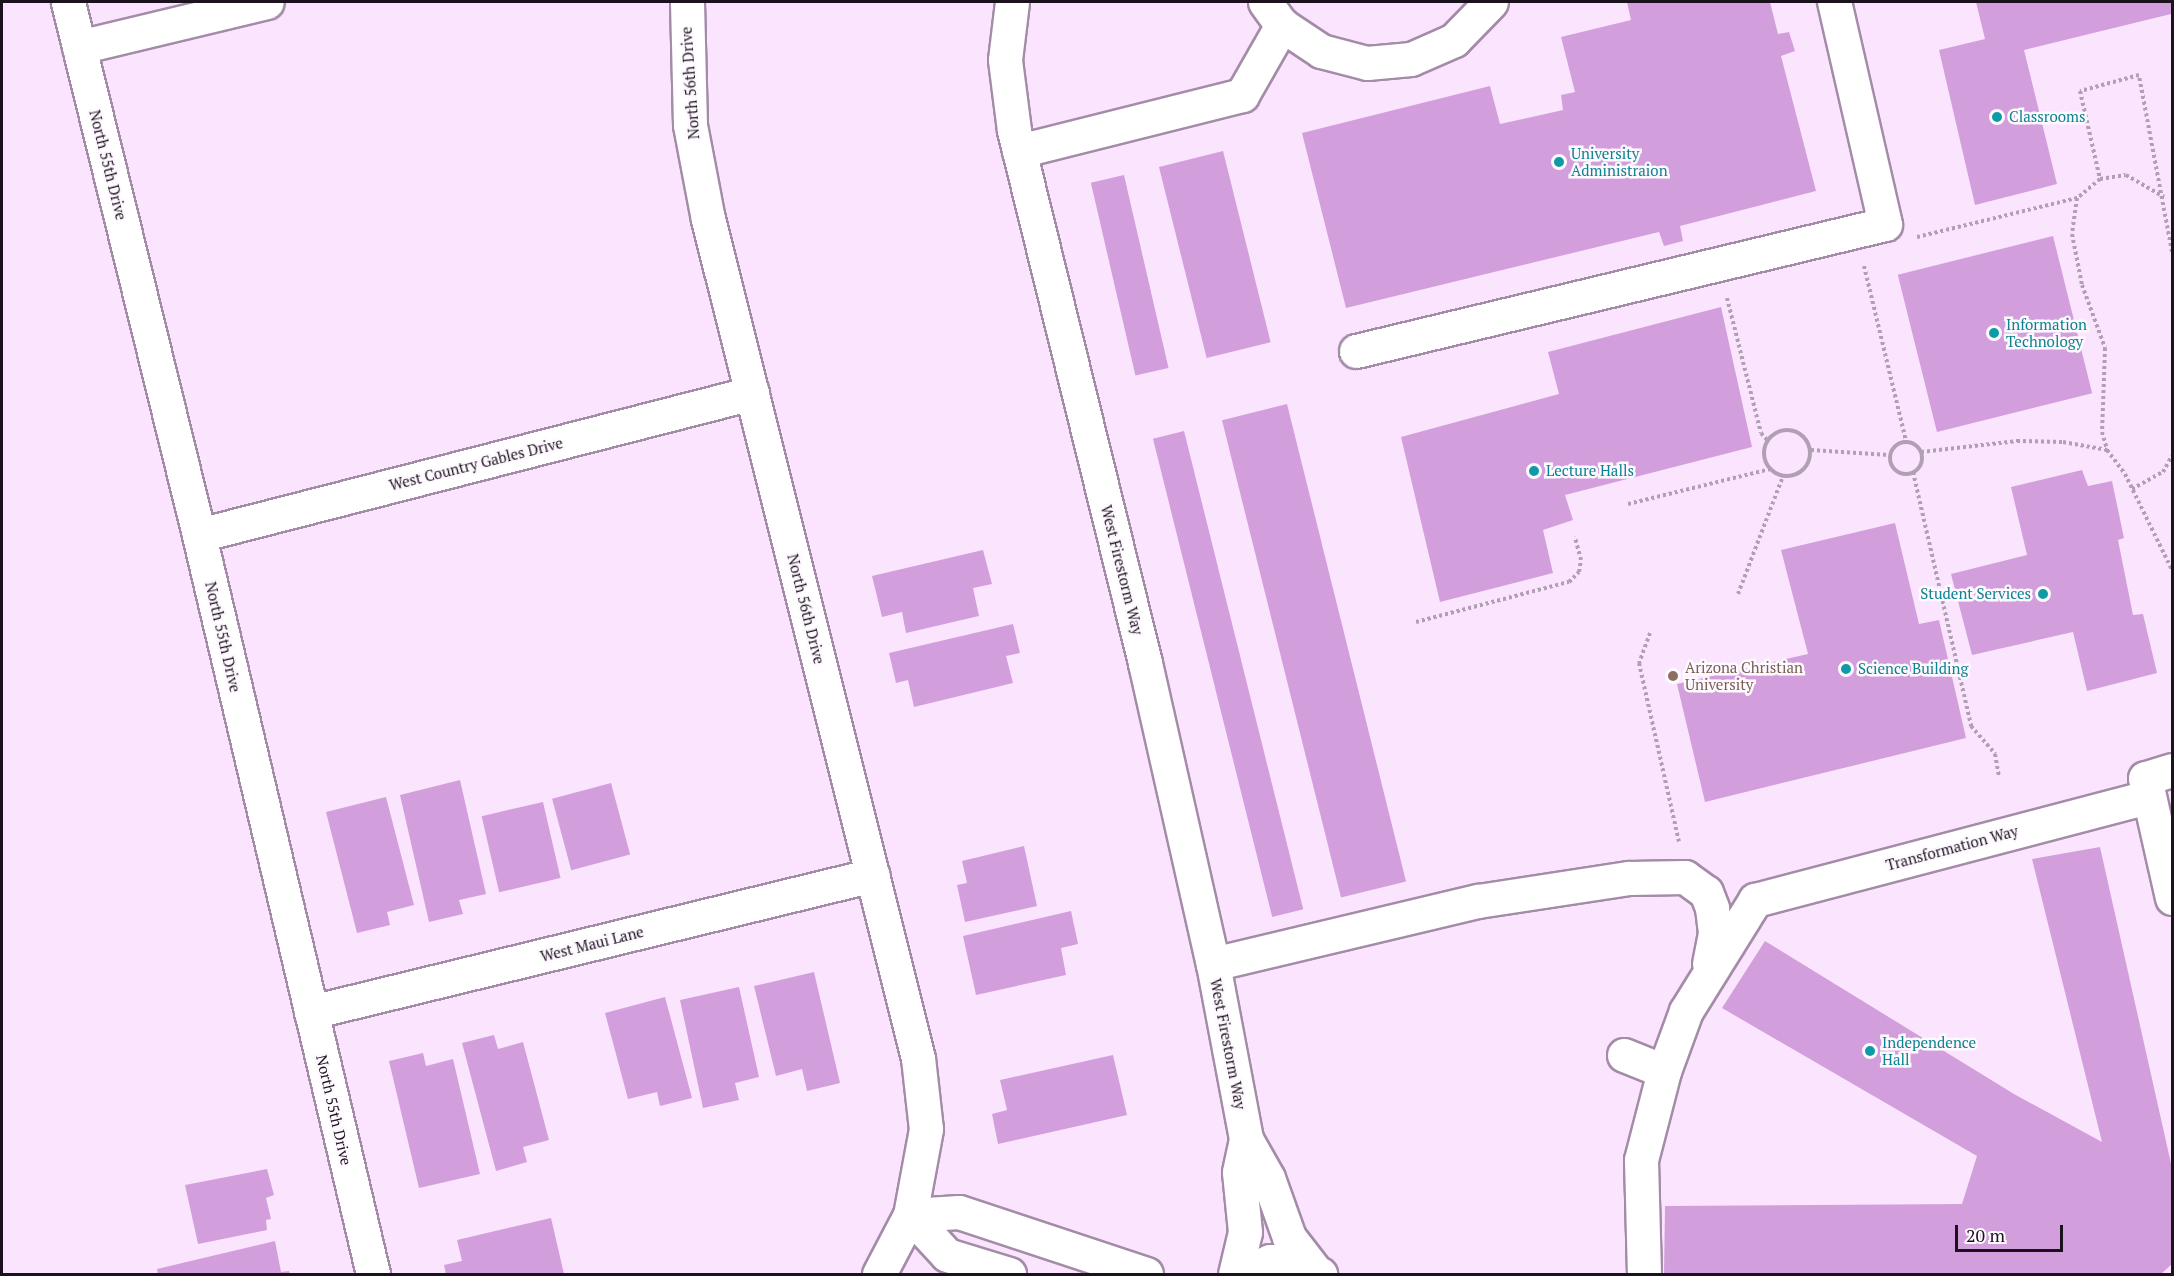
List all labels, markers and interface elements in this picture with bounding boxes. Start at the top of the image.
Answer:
street label: North 56th Drive [677,26,703,140]
street label: North 55th Drive [86,108,130,222]
place label: Classrooms [2009,108,2086,126]
marker: Classrooms [1990,110,2004,124]
place label: University Administraion [1571,144,1668,179]
marker: University Administraion [1552,155,1566,169]
place label: Information Technology [2006,315,2087,350]
marker: Information Technology [1987,326,2001,340]
street label: West Country Gables Drive [387,434,565,494]
place label: Lecture Halls [1546,462,1634,480]
marker: Lecture Halls [1527,464,1541,478]
street label: West Firestorm Way [1097,503,1147,637]
street label: North 56th Drive [784,552,828,666]
street label: North 55th Drive [202,580,244,694]
place label: Student Services [1920,585,2031,603]
marker: Student Services [2036,587,2050,601]
place label: Arizona Christian University [1685,658,1803,693]
place label: Science Building [1858,660,1968,678]
marker: Science Building [1839,662,1853,676]
marker: Arizona Christian University [1666,669,1680,683]
street label: Transformation Way [1884,822,2020,874]
street label: West Maui Lane [538,922,646,966]
street label: West Firestorm Way [1206,977,1250,1111]
place label: Independence Hall [1882,1033,1976,1068]
marker: Independence Hall [1863,1044,1877,1058]
street label: North 55th Drive [313,1053,355,1167]
scale bar [1958,1213,2066,1251]
text: 20 m [1966,1223,2005,1247]

